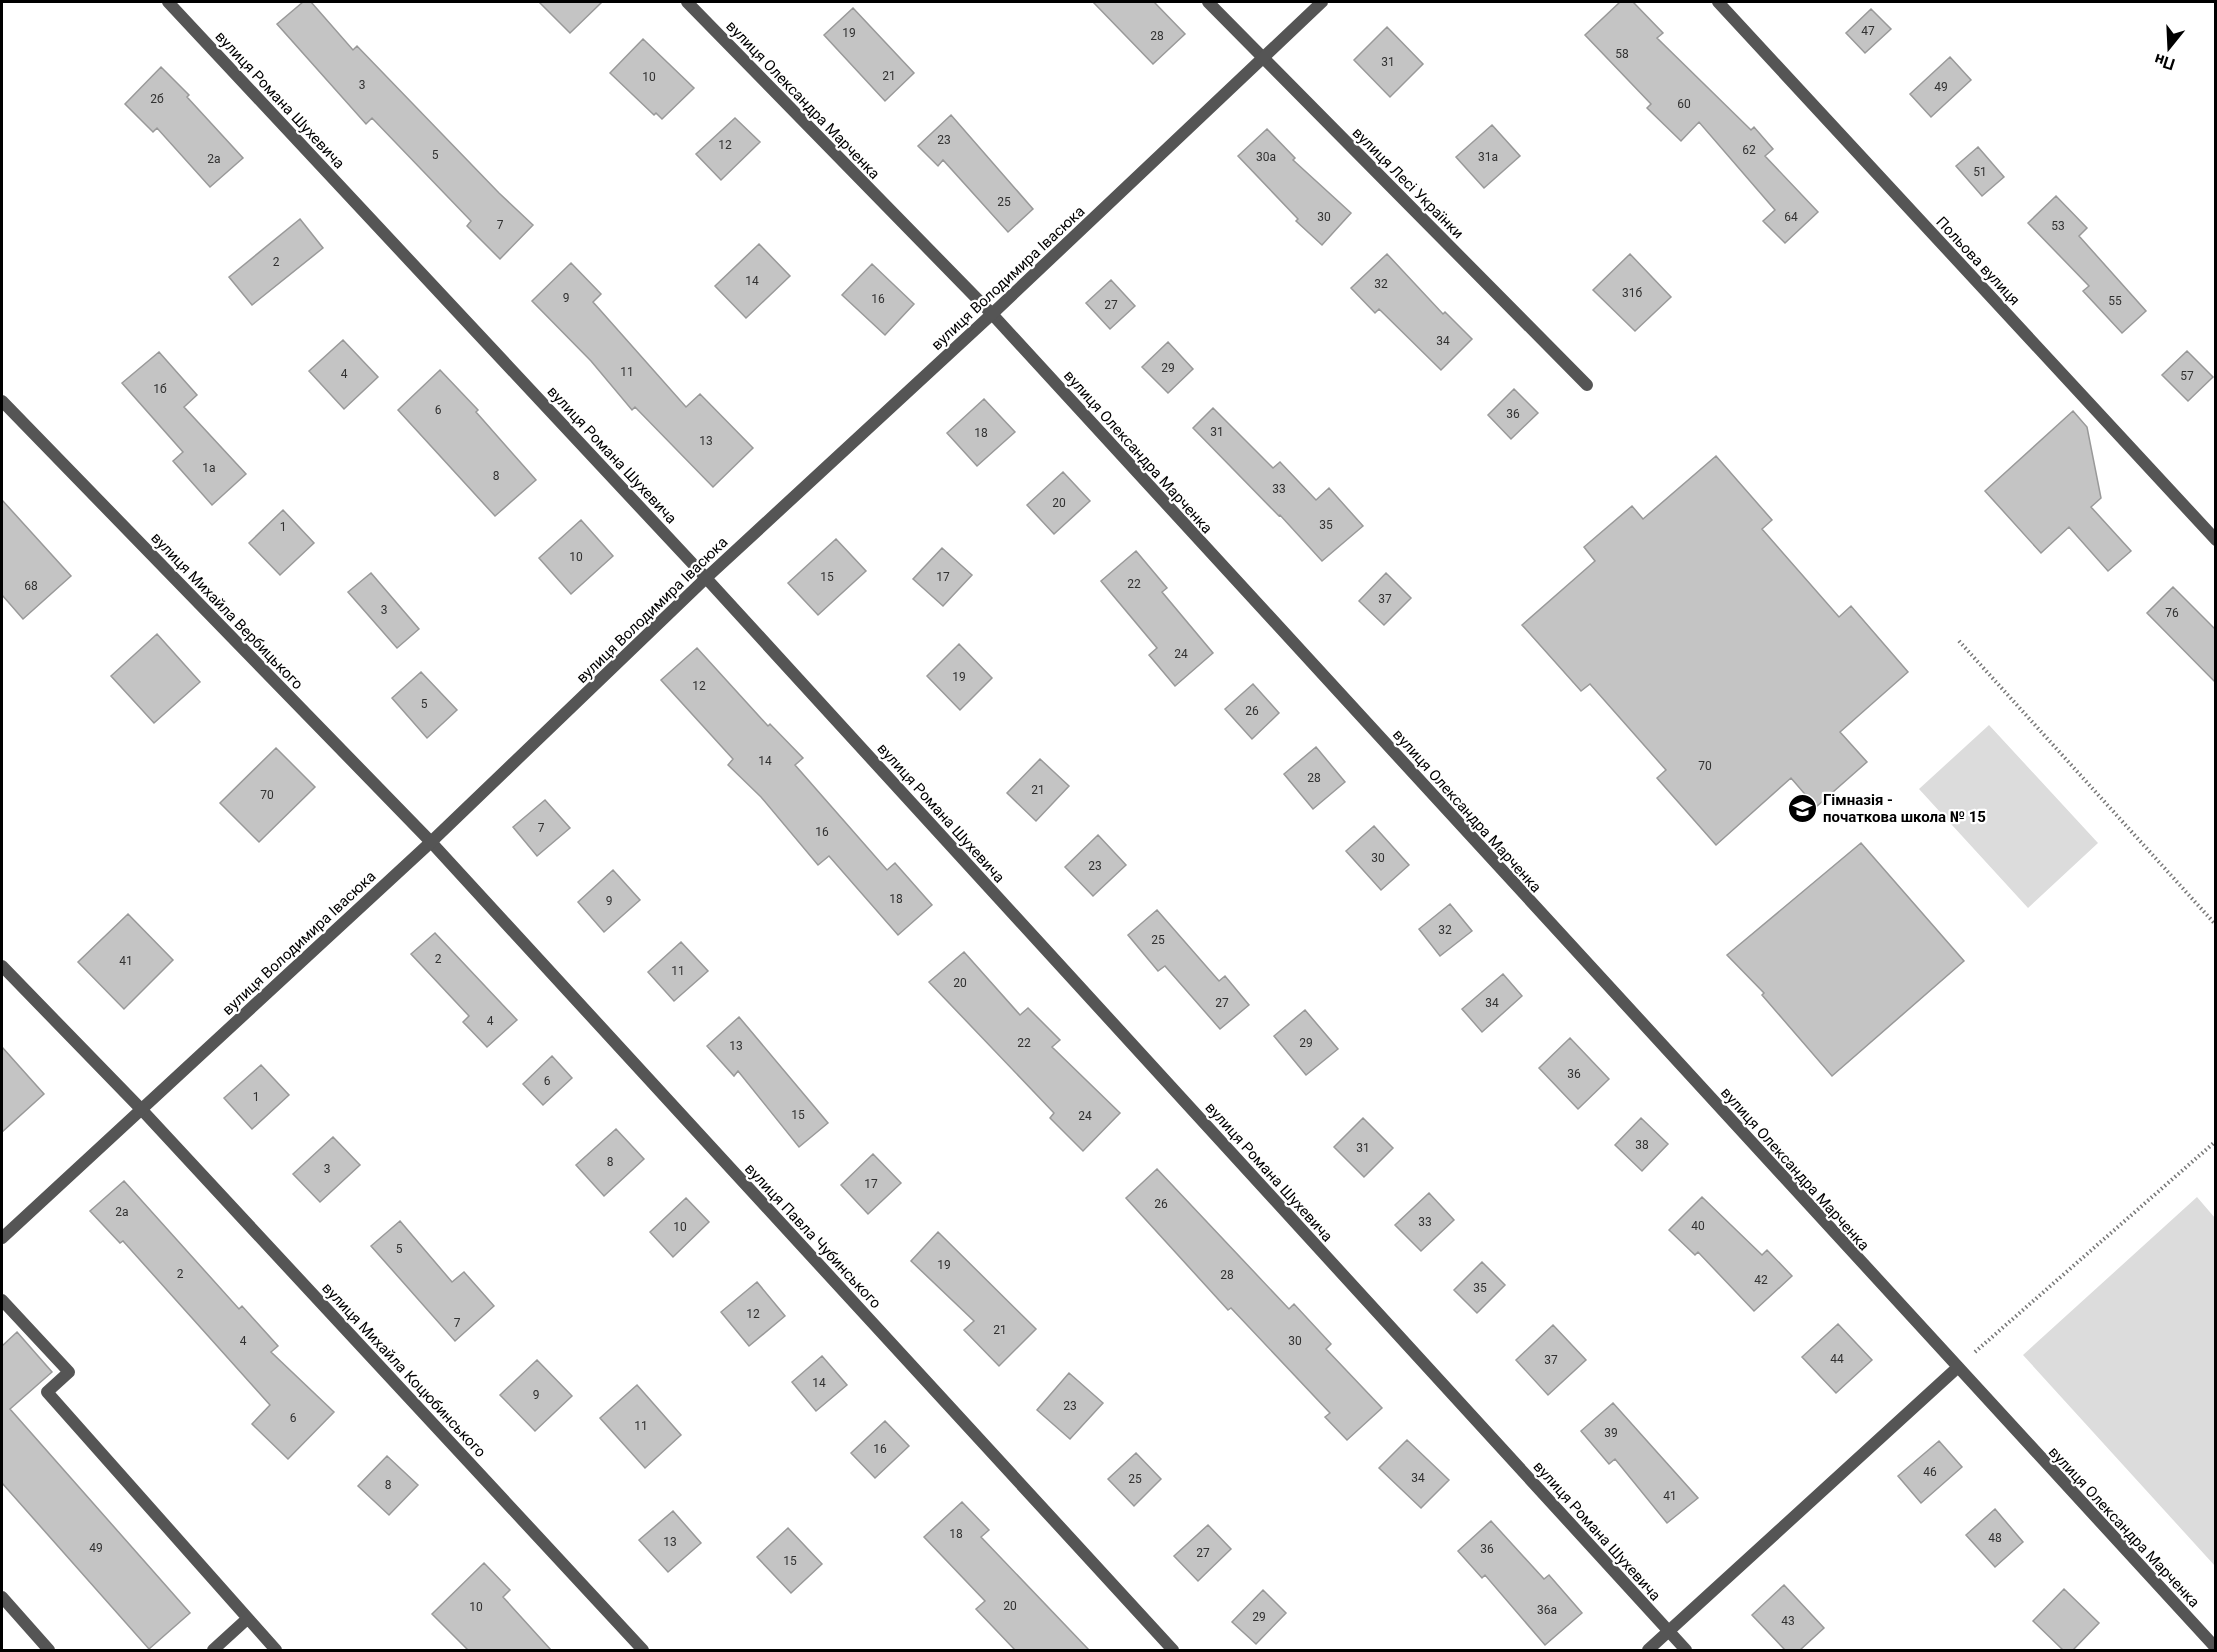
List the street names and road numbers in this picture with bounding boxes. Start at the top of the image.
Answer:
street label: вулиця Олександра Марченка [722,17,884,183]
street label: вулиця Романа Шухевича [212,28,348,172]
street label: вулиця Лесі Українки [1349,124,1467,242]
street label: вулиця Володимира Івасюка [928,202,1088,354]
street label: Польова вулиця [1932,213,2024,309]
street label: вулиця Олександра Марченка [1060,367,1216,537]
street label: вулиця Романа Шухевича [544,383,680,527]
street label: вулиця Михайла Вербицького [147,529,307,693]
street label: вулиця Володимира Івасюка [573,533,731,687]
street label: вулиця Олександра Марченка [1389,726,1545,896]
street label: вулиця Романа Шухевича [874,740,1008,886]
street label: вулиця Володимира Івасюка [219,867,379,1019]
street label: вулиця Олександра Марченка [1717,1084,1873,1254]
street label: вулиця Романа Шухевича [1202,1099,1336,1245]
street label: вулиця Павла Чубинського [741,1160,885,1312]
street label: вулиця Михайла Коцюбинського [318,1279,490,1461]
street label: вулиця Олександра Марченка [2045,1443,2203,1611]
street label: вулиця Романа Шухевича [1530,1458,1664,1604]

